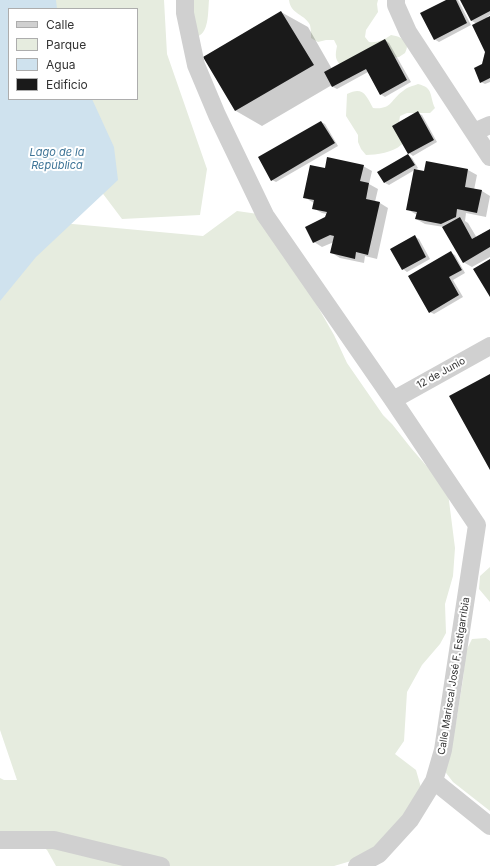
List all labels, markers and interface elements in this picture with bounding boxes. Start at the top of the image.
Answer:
legend [8,8,138,100]
text: Calle [46,17,74,32]
text: Parque [46,37,86,52]
text: Agua [46,57,75,72]
text: Edificio [46,77,88,92]
water label: Lago de la República [30,146,84,172]
street label: 12 de Junio [415,355,467,391]
street label: Calle Mariscal José F. Estigarribia [436,596,472,756]

